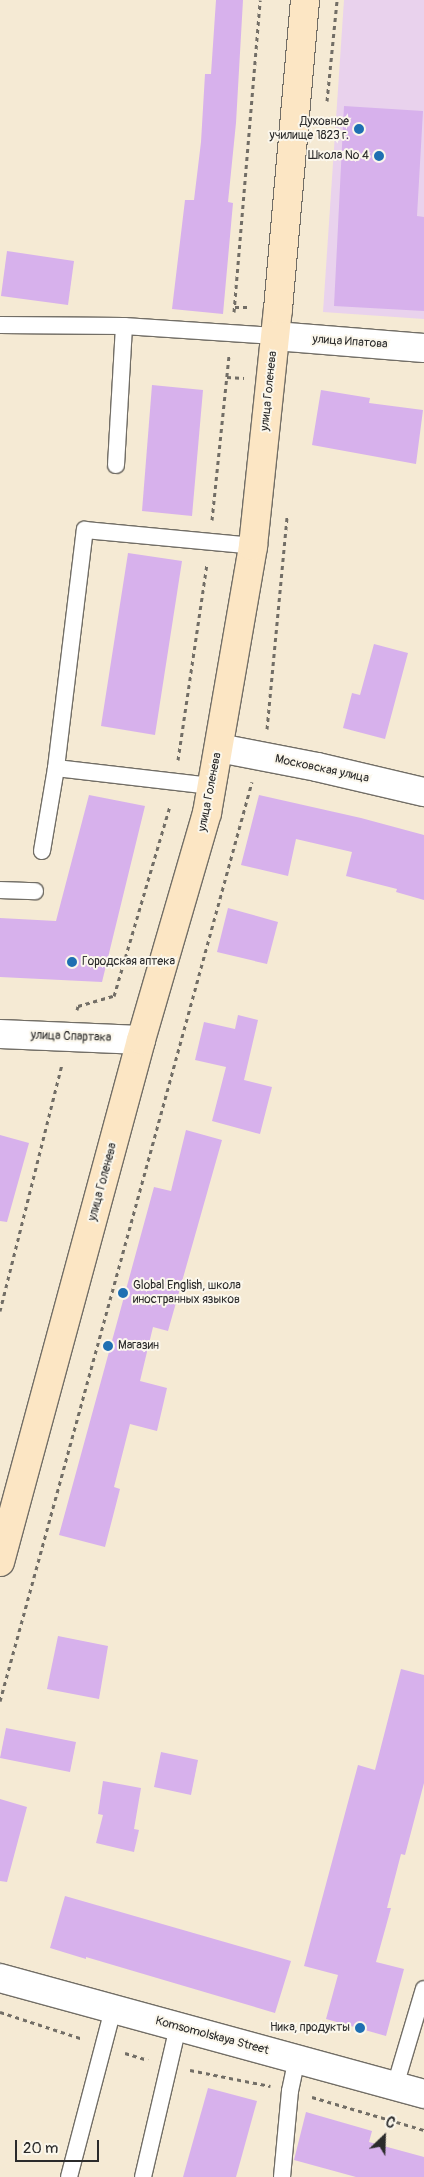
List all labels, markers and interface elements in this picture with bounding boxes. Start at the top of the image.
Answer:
place label: Духовное училище 1823 г. [270,115,349,143]
marker: Духовное училище 1823 г. [353,123,365,135]
place label: Школа № 4 [308,149,369,163]
marker: Школа № 4 [373,150,385,162]
street label: улица Ипатова [312,332,388,352]
street label: улица Голенева [258,350,280,432]
street label: улица Голенева [195,751,225,833]
street label: Московская улица [274,752,370,786]
place label: Городская аптека [82,955,175,969]
marker: Городская аптека [66,956,78,968]
street label: улица Спартака [30,1028,112,1046]
street label: улица Голенева [86,1141,120,1223]
place label: Global English, школа иностранных языков [133,1279,241,1307]
marker: Global English, школа иностранных языков [117,1287,129,1299]
place label: Магазин [118,1339,159,1353]
marker: Магазин [102,1340,114,1352]
street label: Komsomolskaya Street [154,2014,270,2058]
place label: Ника, продукты [270,2021,350,2035]
marker: Ника, продукты [354,2022,366,2034]
north arrow [359,2112,409,2162]
text: С [383,2113,398,2132]
scale bar [18,2130,101,2162]
text: 20 m [23,2139,58,2158]

